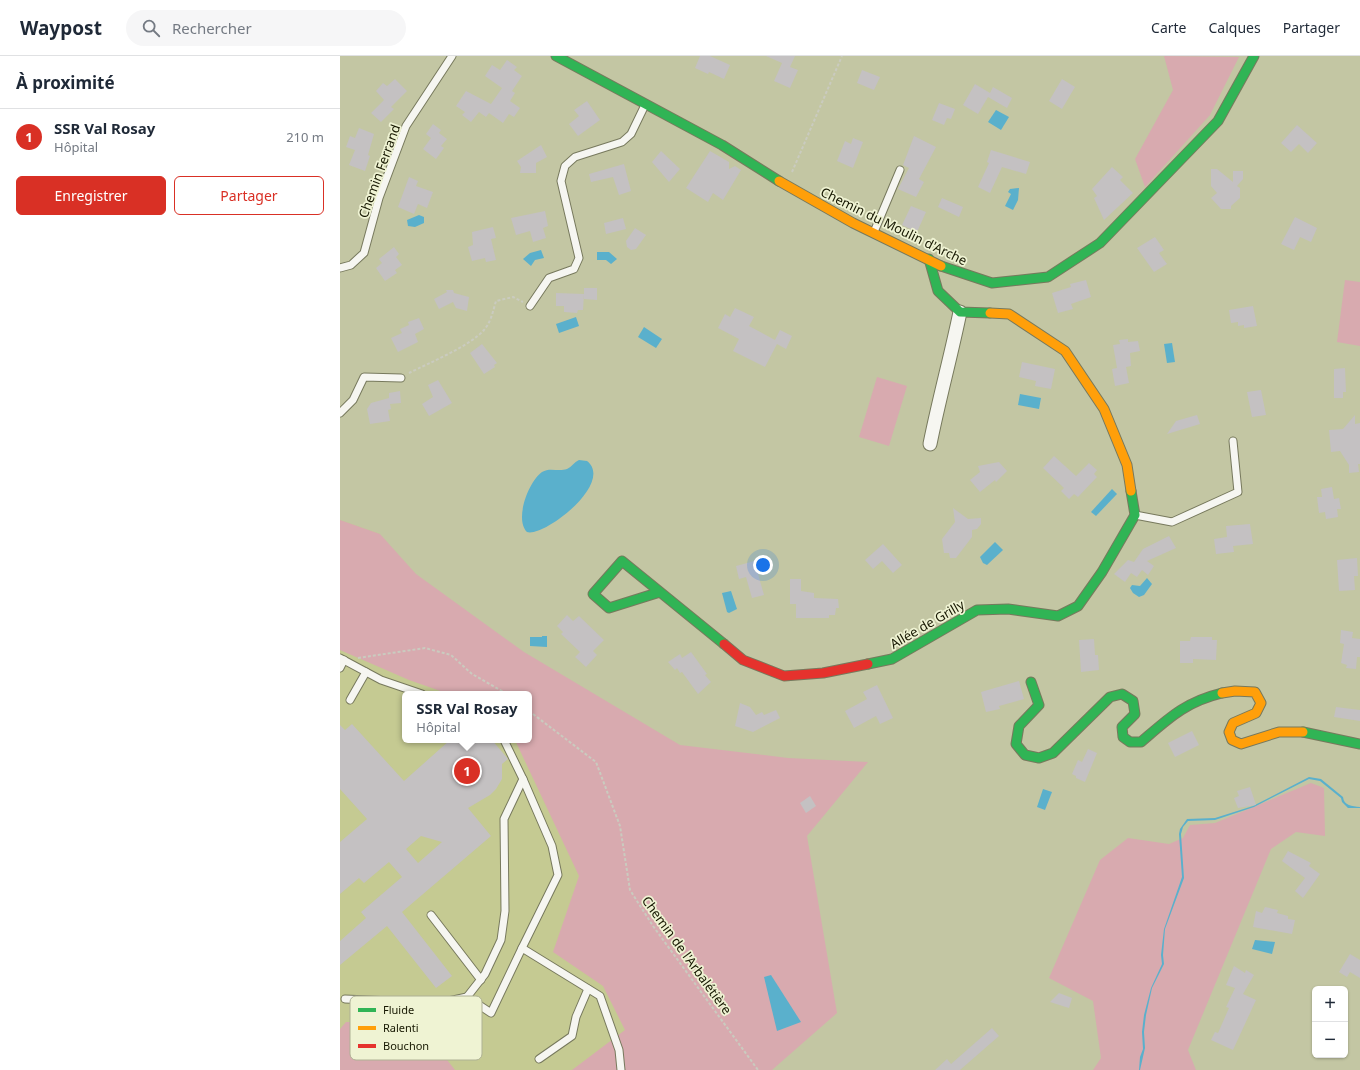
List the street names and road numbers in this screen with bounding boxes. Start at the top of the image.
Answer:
street label: Chemin Ferrand [354,122,404,220]
street label: Chemin du Moulin d'Arche [818,183,970,269]
street label: Allée de Grilly [886,595,968,653]
street label: Chemin de l'Arbalétière [638,892,736,1018]

